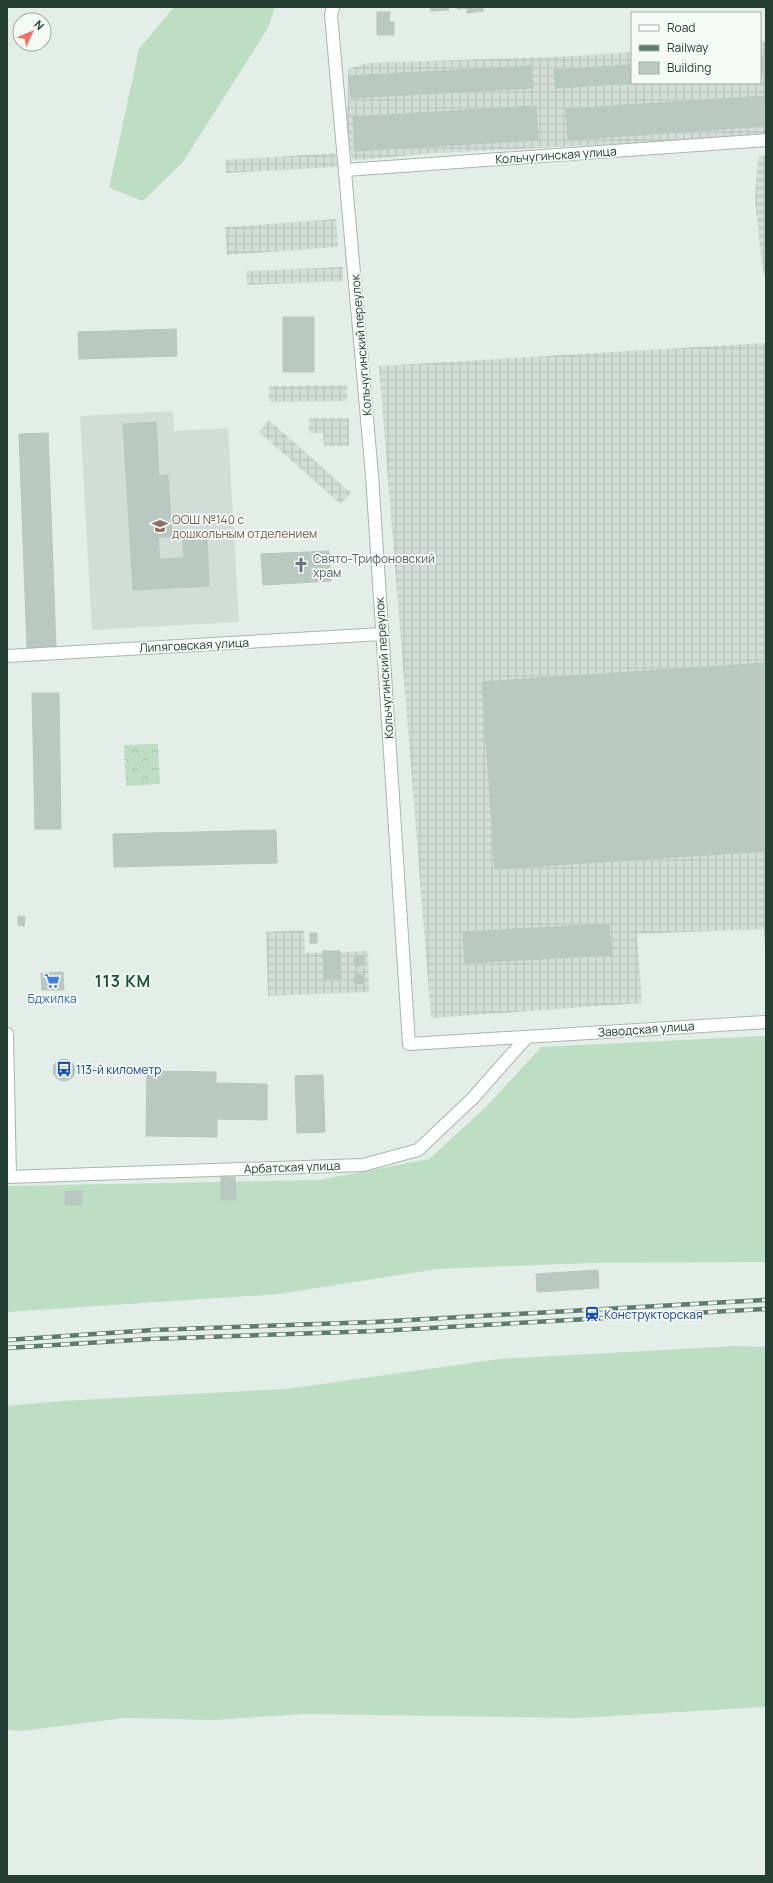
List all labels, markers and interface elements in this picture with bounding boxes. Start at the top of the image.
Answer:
north arrow [12,12,52,52]
legend [631,12,761,84]
text: N [31,17,48,33]
text: Road [667,19,695,36]
text: Railway [667,39,709,56]
text: Building [667,59,711,76]
street label: Кольчугинская улица [495,142,617,168]
street label: Кольчугинский переулок [346,273,376,416]
place label: ООШ №140 с дошкольным отделением [172,511,317,542]
school or university icon: ООШ №140 с дошкольным отделением [151,517,169,535]
place label: Свято-Трифоновский храм [313,550,435,581]
church icon: Свято-Трифоновский храм [292,556,310,574]
street label: Кольчугинский переулок [371,596,397,739]
street label: Липяговская улица [139,634,249,656]
district label: 113 КМ [95,970,151,992]
supermarket icon: Бджилка [43,972,61,990]
place label: Бджилка [27,990,77,1007]
street label: Заводская улица [597,1017,695,1041]
bus stop icon: 113-й километр [55,1060,73,1078]
place label: 113-й километр [76,1061,161,1078]
street label: Арбатская улица [243,1157,341,1177]
station icon: Конструкторская [583,1305,601,1323]
place label: Конструкторская [604,1306,703,1323]

